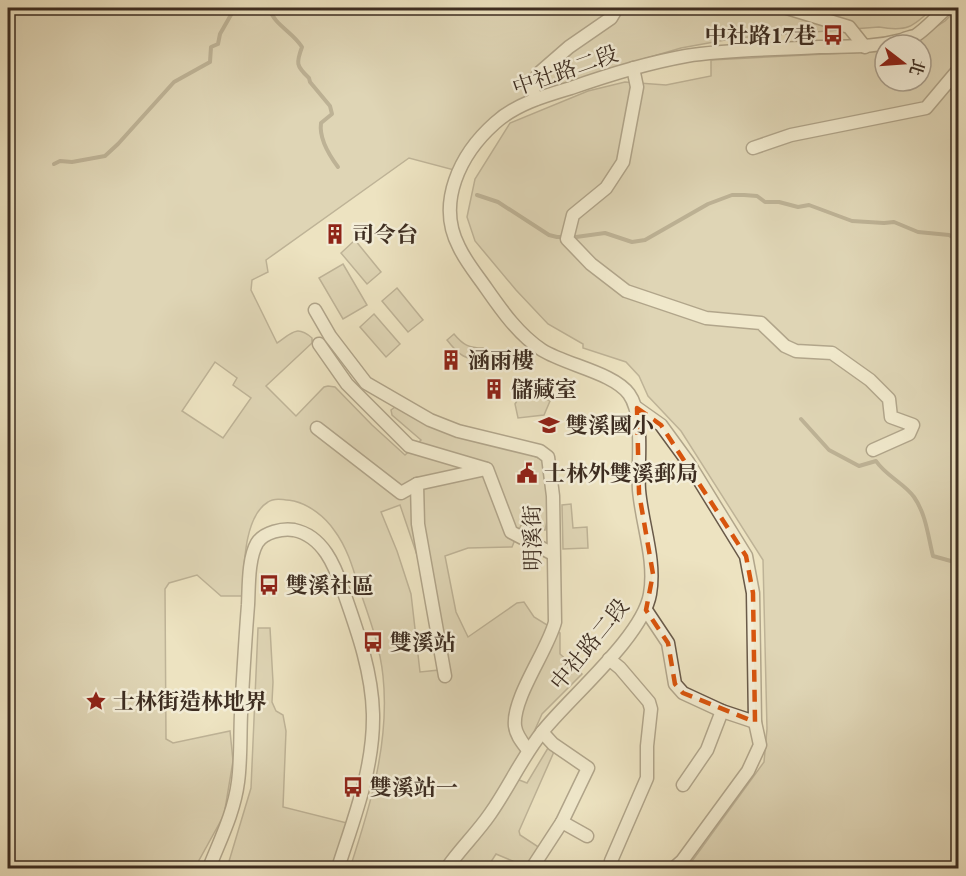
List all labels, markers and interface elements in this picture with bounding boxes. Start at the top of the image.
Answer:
place label: 中社路17巷 [705,21,816,50]
bus stop icon: 中社路17巷 [821,23,845,47]
north arrow [873,33,933,93]
street label: 中社路二段 [508,39,622,102]
text: 北 [904,57,929,78]
place label: 司令台 [352,220,418,249]
building icon: 司令台 [323,222,347,246]
place label: 涵雨樓 [468,346,534,375]
building icon: 涵雨樓 [439,348,463,372]
place label: 儲藏室 [511,375,577,404]
building icon: 儲藏室 [482,377,506,401]
place label: 雙溪國小 [566,411,654,440]
school or university icon: 雙溪國小 [537,413,561,437]
place label: 士林外雙溪郵局 [544,459,698,488]
public building icon: 士林外雙溪郵局 [515,461,539,485]
street label: 明溪街 [517,505,548,571]
place label: 雙溪社區 [286,571,374,600]
bus stop icon: 雙溪社區 [257,573,281,597]
street label: 中社路二段 [544,592,635,696]
place label: 雙溪站 [390,628,456,657]
bus stop icon: 雙溪站 [361,630,385,654]
place label: 士林街造林地界 [113,687,267,716]
place icon: 士林街造林地界 [84,689,108,713]
place label: 雙溪站一 [370,773,458,802]
bus stop icon: 雙溪站一 [341,775,365,799]

